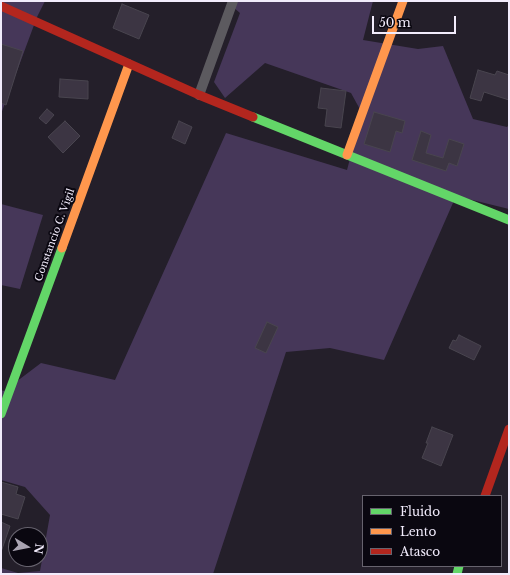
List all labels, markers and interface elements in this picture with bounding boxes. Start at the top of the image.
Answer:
scale bar [374,8,458,34]
text: 50 m [379,15,411,30]
street label: Constancio C. Vigil [33,187,77,283]
legend [362,495,502,567]
text: Fluido [400,504,440,519]
text: Lento [400,524,436,539]
north arrow [8,527,48,567]
text: N [31,543,47,555]
text: Atasco [400,544,440,559]

